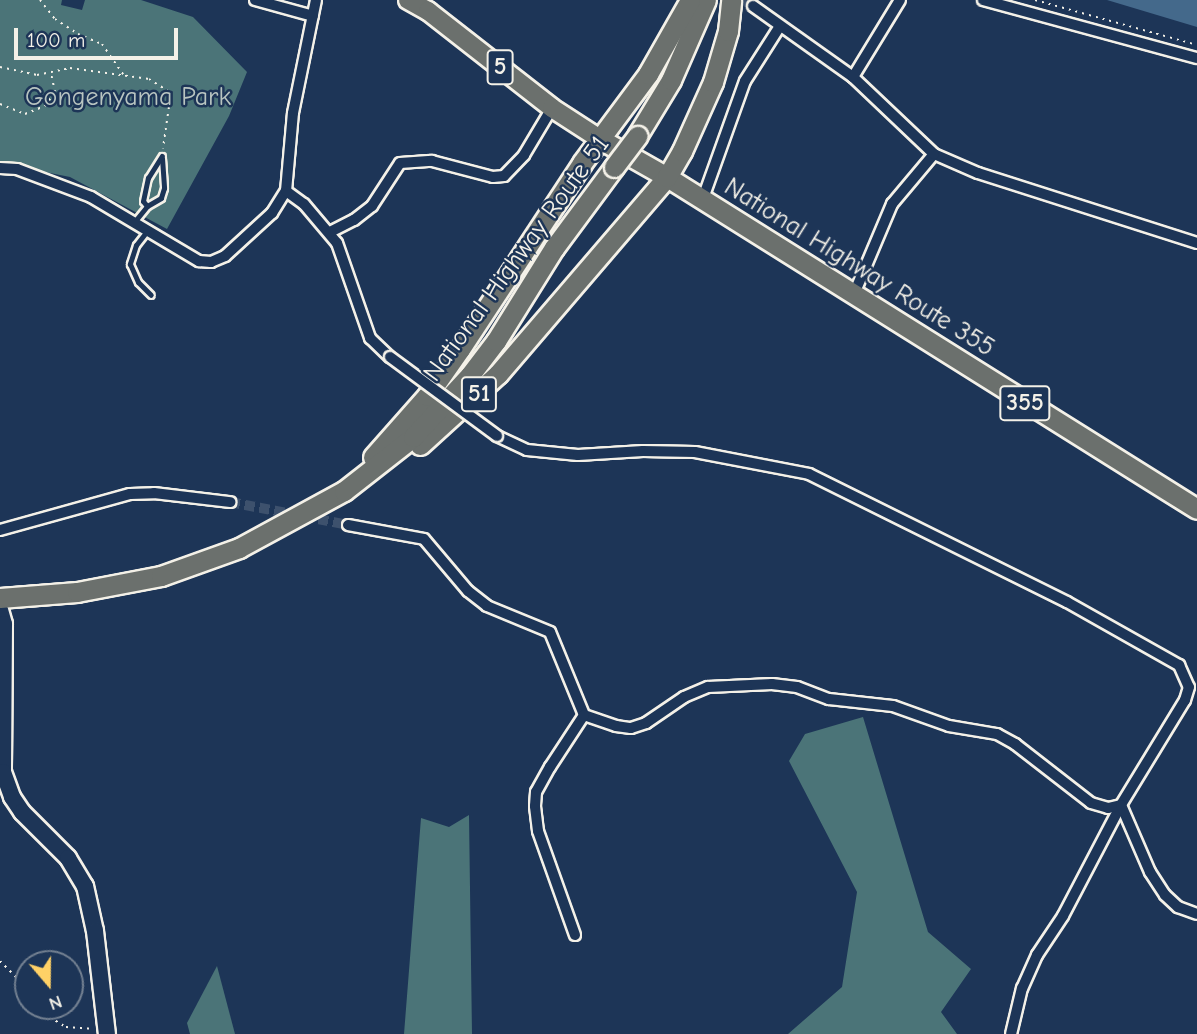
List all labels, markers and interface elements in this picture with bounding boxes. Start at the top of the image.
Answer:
scale bar [18,14,182,58]
text: 100 m [27,28,85,52]
road number: 5 [486,46,514,88]
park label: Gongenyama Park [25,82,231,114]
street label: National Highway Route 51 [417,130,617,388]
street label: National Highway Route 355 [718,172,1000,364]
road number: 51 [460,374,498,414]
road number: 355 [999,382,1051,424]
north arrow [14,950,84,1020]
text: N [46,990,65,1015]

